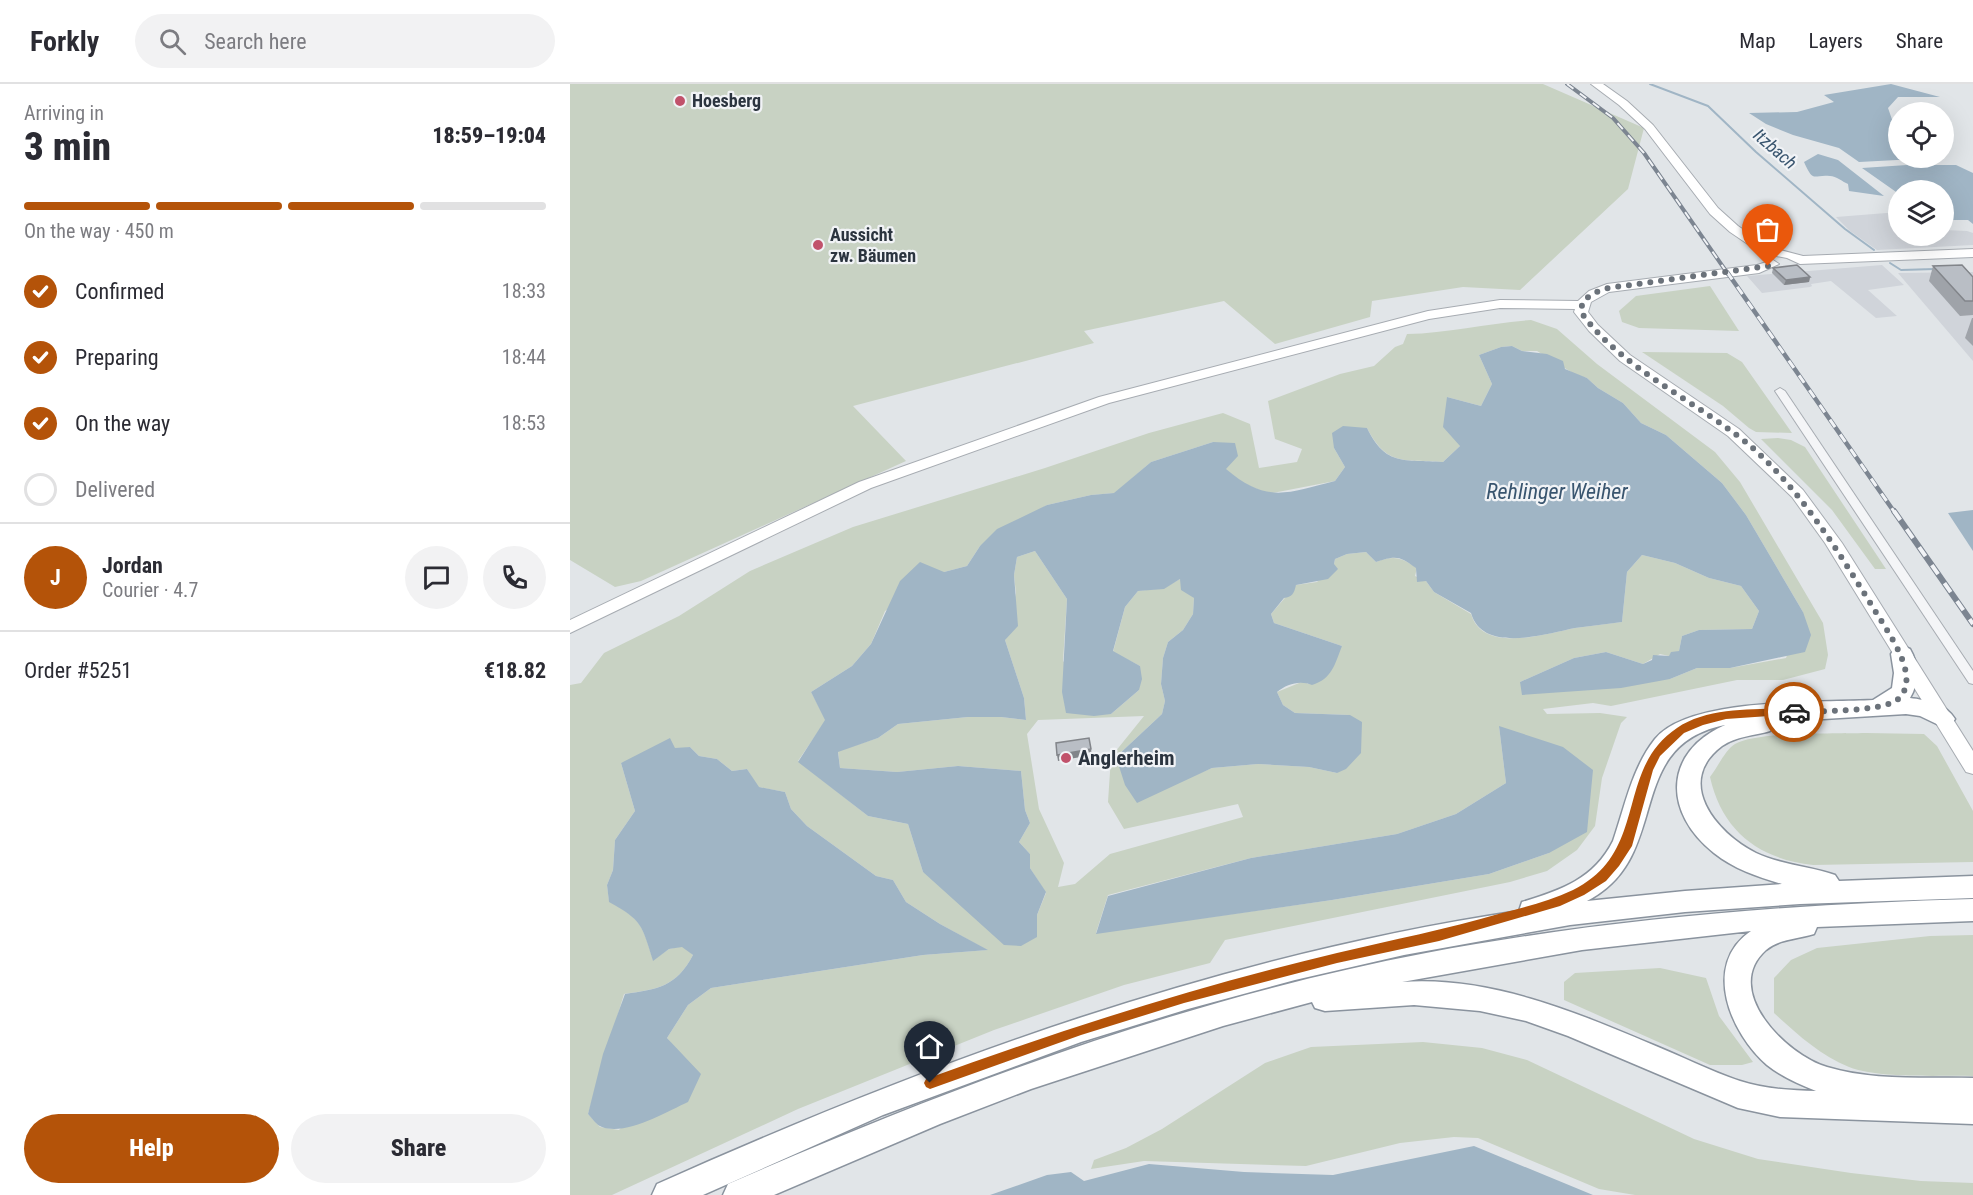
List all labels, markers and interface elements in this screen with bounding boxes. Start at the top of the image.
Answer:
search box [135,14,555,68]
text: Forkly [30,25,99,58]
icon: search [156,25,189,58]
text: Search here [204,29,307,54]
text: Map [1739,29,1776,53]
text: Layers [1809,29,1863,53]
text: Share [1896,29,1943,53]
place label: Hoesberg [692,90,761,111]
marker: Hoesberg [673,94,687,108]
text: Arriving in [24,101,104,125]
map controls [1888,102,1954,246]
button: locate [1888,102,1954,168]
text: 18:59–19:04 [432,123,546,148]
text: 3 min [24,124,111,170]
water label: Itzbach [1749,124,1801,173]
button: layers [1888,180,1954,246]
pin [1742,204,1793,266]
icon: bag [1751,213,1784,246]
text: On the way · 450 m [24,219,174,243]
place label: Aussicht zw. Bäumen [830,224,916,266]
marker: Aussicht zw. Bäumen [811,238,825,252]
icon: check [24,275,57,308]
text: Confirmed [75,279,164,304]
text: 18:33 [502,279,546,303]
icon: check [24,341,57,374]
text: Preparing [75,345,159,370]
text: 18:44 [502,345,546,369]
icon: check [24,407,57,440]
text: On the way [75,411,170,436]
text: 18:53 [502,411,546,435]
text: Delivered [75,477,155,502]
water label: Rehlinger Weiher [1486,479,1628,504]
button: chat [405,546,468,609]
button: phone [483,546,546,609]
text: Jordan [102,553,163,578]
text: J [50,565,61,590]
text: Courier · 4.7 [102,578,198,602]
text: Order #5251 [24,658,132,683]
text: €18.82 [484,658,546,683]
courier [1764,682,1824,742]
icon: car [1778,696,1811,729]
place label: Anglerheim [1078,746,1175,770]
marker: Anglerheim [1059,751,1073,765]
pin [904,1021,955,1083]
icon: home [913,1030,946,1063]
button: Help [24,1114,279,1183]
button: Share [291,1114,546,1183]

